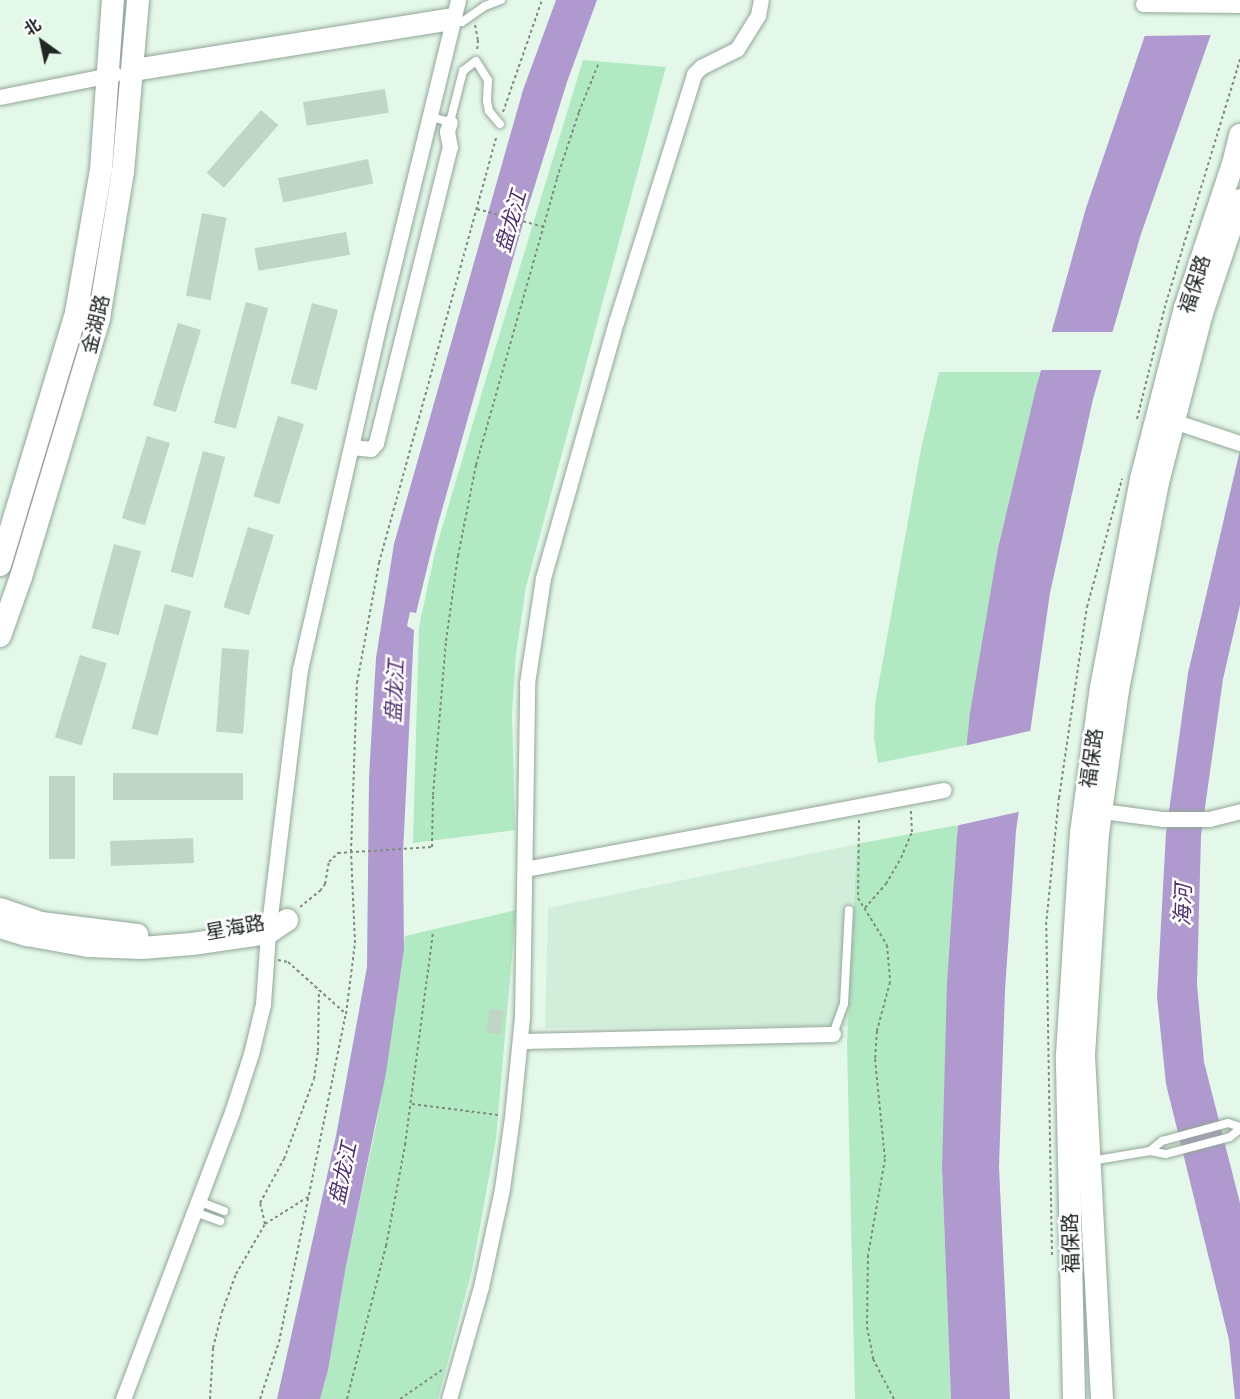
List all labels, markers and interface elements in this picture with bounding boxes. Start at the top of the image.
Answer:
north arrow [12,12,72,72]
text: 北 [20,14,44,39]
water label: 盘龙江 [489,187,531,255]
street label: 福保路 [1173,252,1215,316]
street label: 金湖路 [76,292,114,356]
water label: 盘龙江 [380,659,408,723]
street label: 福保路 [1075,727,1107,789]
water label: 海河 [1169,884,1195,926]
street label: 星海路 [203,910,267,944]
water label: 盘龙江 [323,1140,361,1206]
street label: 福保路 [1057,1213,1083,1273]

